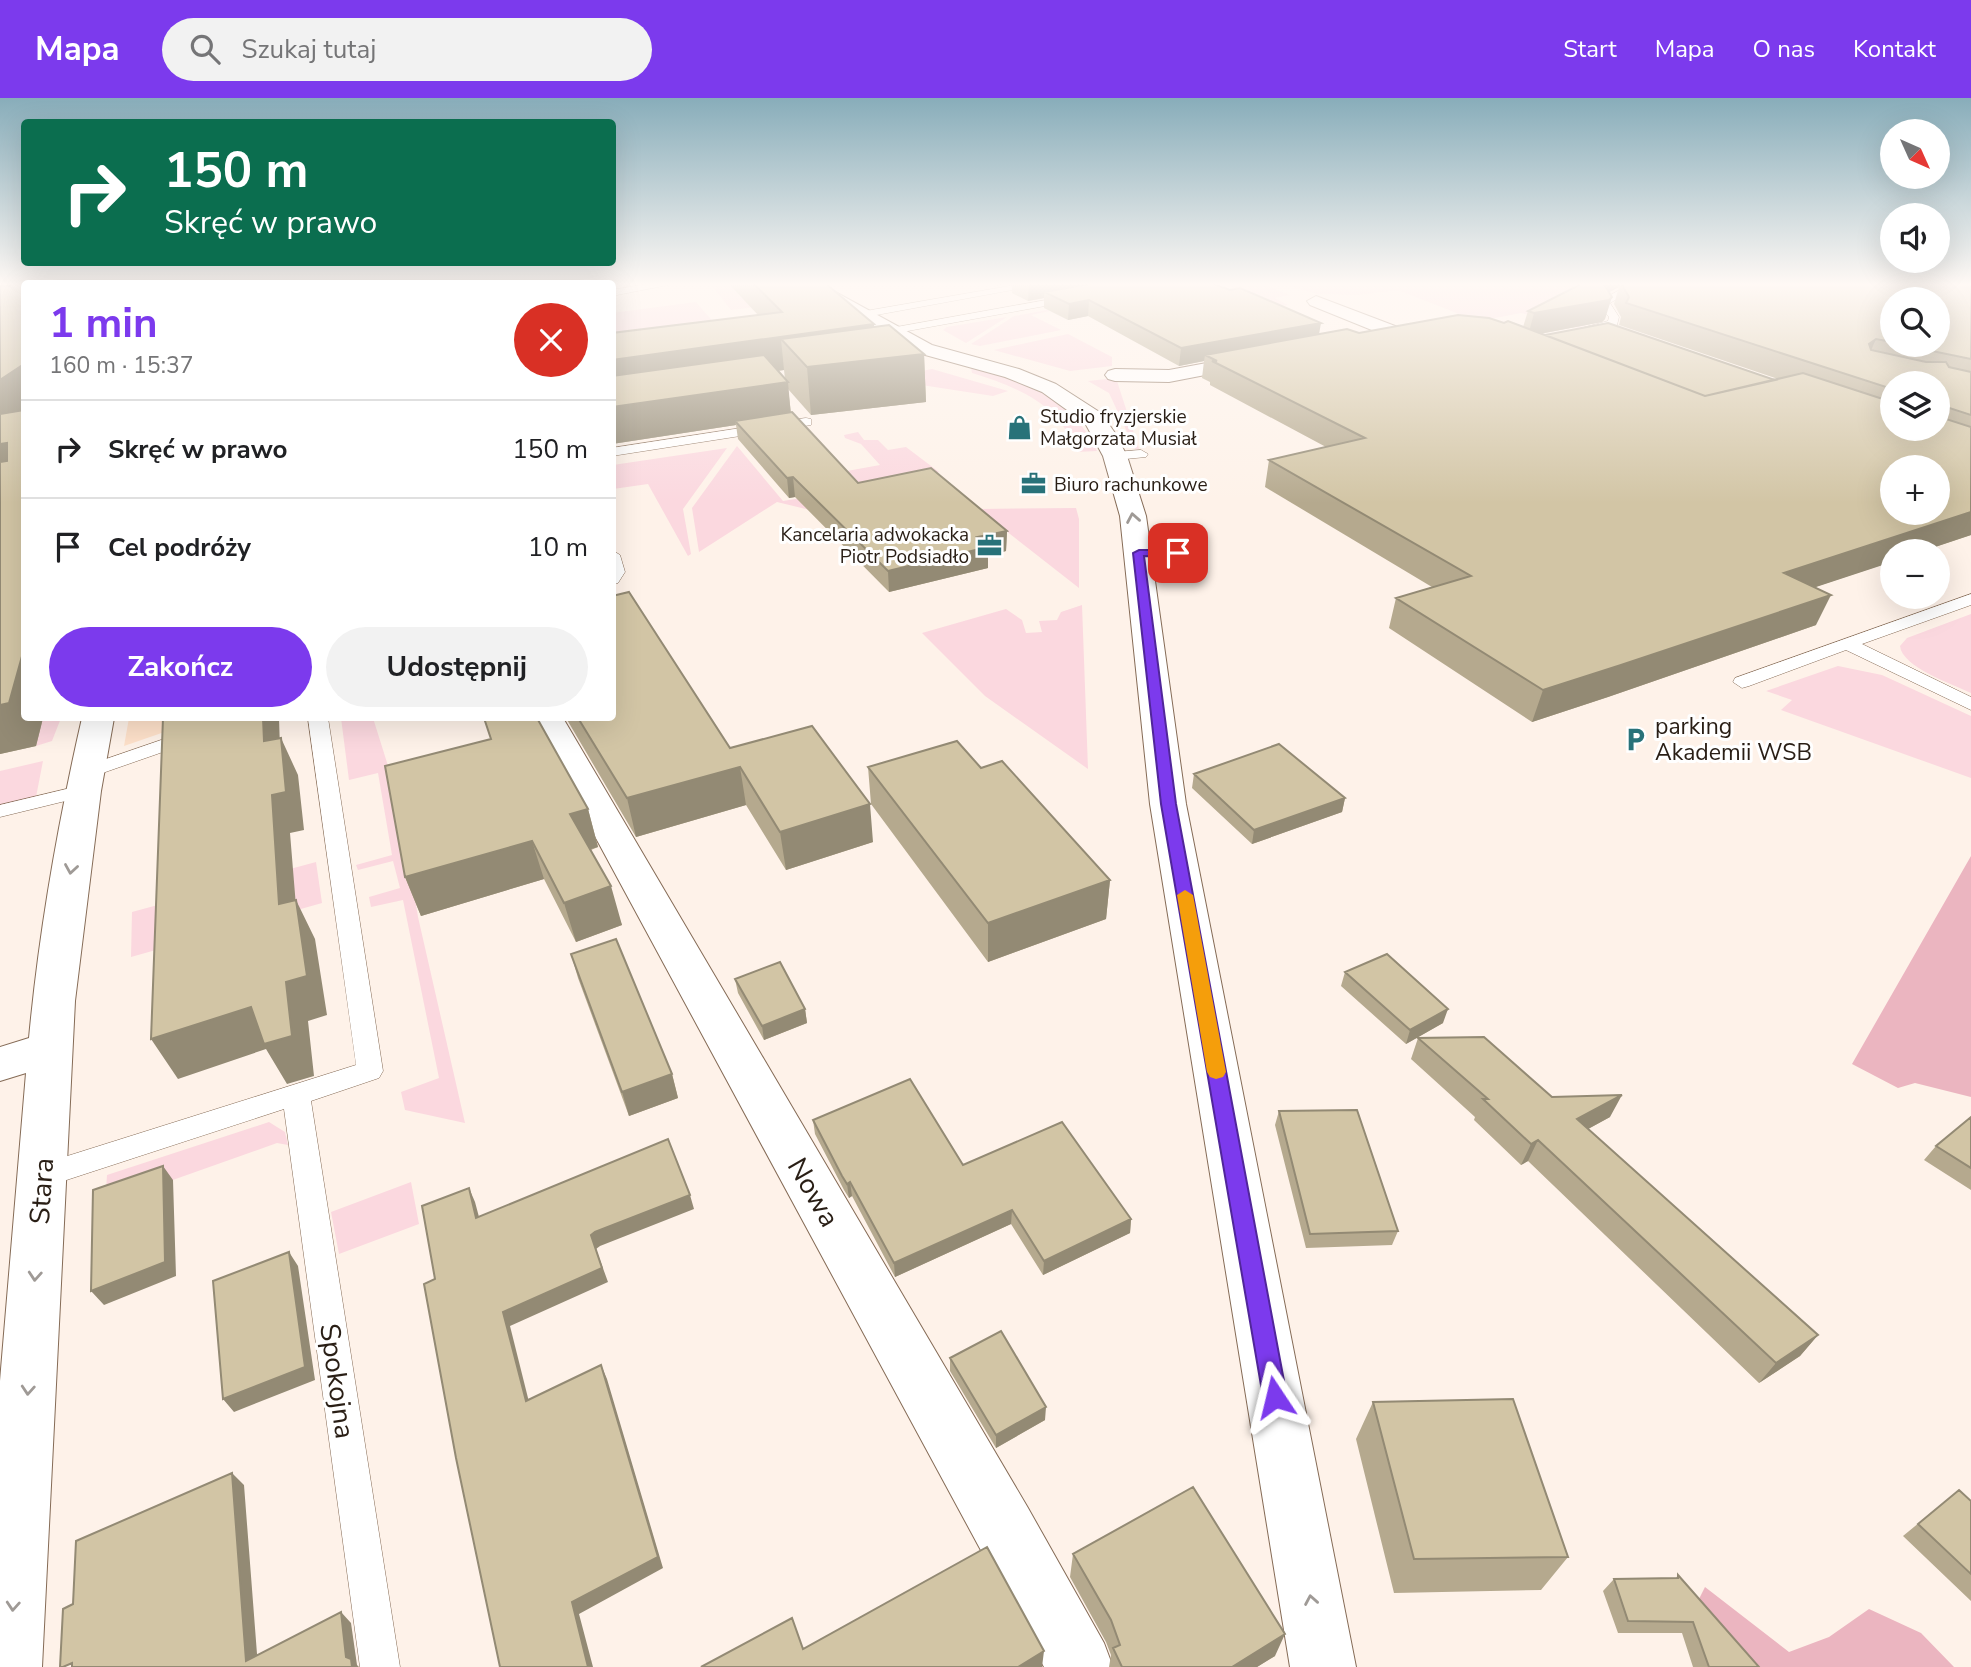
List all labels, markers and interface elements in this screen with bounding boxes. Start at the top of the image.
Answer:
search box [162,18,652,81]
text: Mapa [35,27,120,72]
icon: search [186,30,224,68]
text: Szukaj tutaj [242,32,376,67]
text: Start [1563,33,1617,65]
text: Mapa [1655,33,1715,65]
text: O nas [1753,33,1815,65]
text: Kontakt [1853,33,1936,65]
north arrow [1880,119,1950,189]
map controls [1880,119,1950,609]
text: 150 m [164,137,308,204]
icon: right [49,147,140,238]
text: Skręć w prawo [164,201,377,244]
button: sound [1880,203,1950,273]
button: search [1880,287,1950,357]
text: 1 min [49,295,158,352]
button: close [514,303,588,377]
text: 160 m · 15:37 [49,350,194,381]
button: layers [1880,371,1950,441]
place label: Studio fryzjerskie Małgorzata Musiał [1040,404,1197,452]
shop icon: Studio fryzjerskie Małgorzata Musiał [1006,413,1034,441]
icon: right [49,430,87,468]
text: Skręć w prawo [108,432,288,467]
text: 150 m [512,432,588,467]
button: + [1880,455,1950,525]
office icon: Biuro rachunkowe [1020,470,1048,498]
place label: Biuro rachunkowe [1054,472,1208,498]
one-way arrow [1126,512,1141,524]
place label: Kancelaria adwokacka Piotr Podsiadło [780,522,969,570]
pin [1148,523,1208,583]
icon: arrive [49,528,87,566]
text: Cel podróży [108,530,251,565]
text: 10 m [528,530,588,565]
office icon: Kancelaria adwokacka Piotr Podsiadło [975,531,1003,559]
icon: arrive [1159,534,1197,572]
button: − [1880,539,1950,609]
button: Zakończ [49,627,312,707]
button: Udostępnij [326,627,588,707]
place label: parking Akademii WSB [1655,711,1812,768]
parking icon: parking Akademii WSB [1621,725,1649,753]
one-way arrow [64,863,79,874]
street label: Nowa [778,1151,848,1234]
street label: Stara [21,1157,63,1226]
one-way arrow [28,1271,43,1282]
street label: Spokojna [310,1321,364,1441]
position arrow [1238,1360,1312,1434]
one-way arrow [21,1385,36,1396]
one-way arrow [1304,1594,1319,1606]
one-way arrow [6,1601,21,1612]

